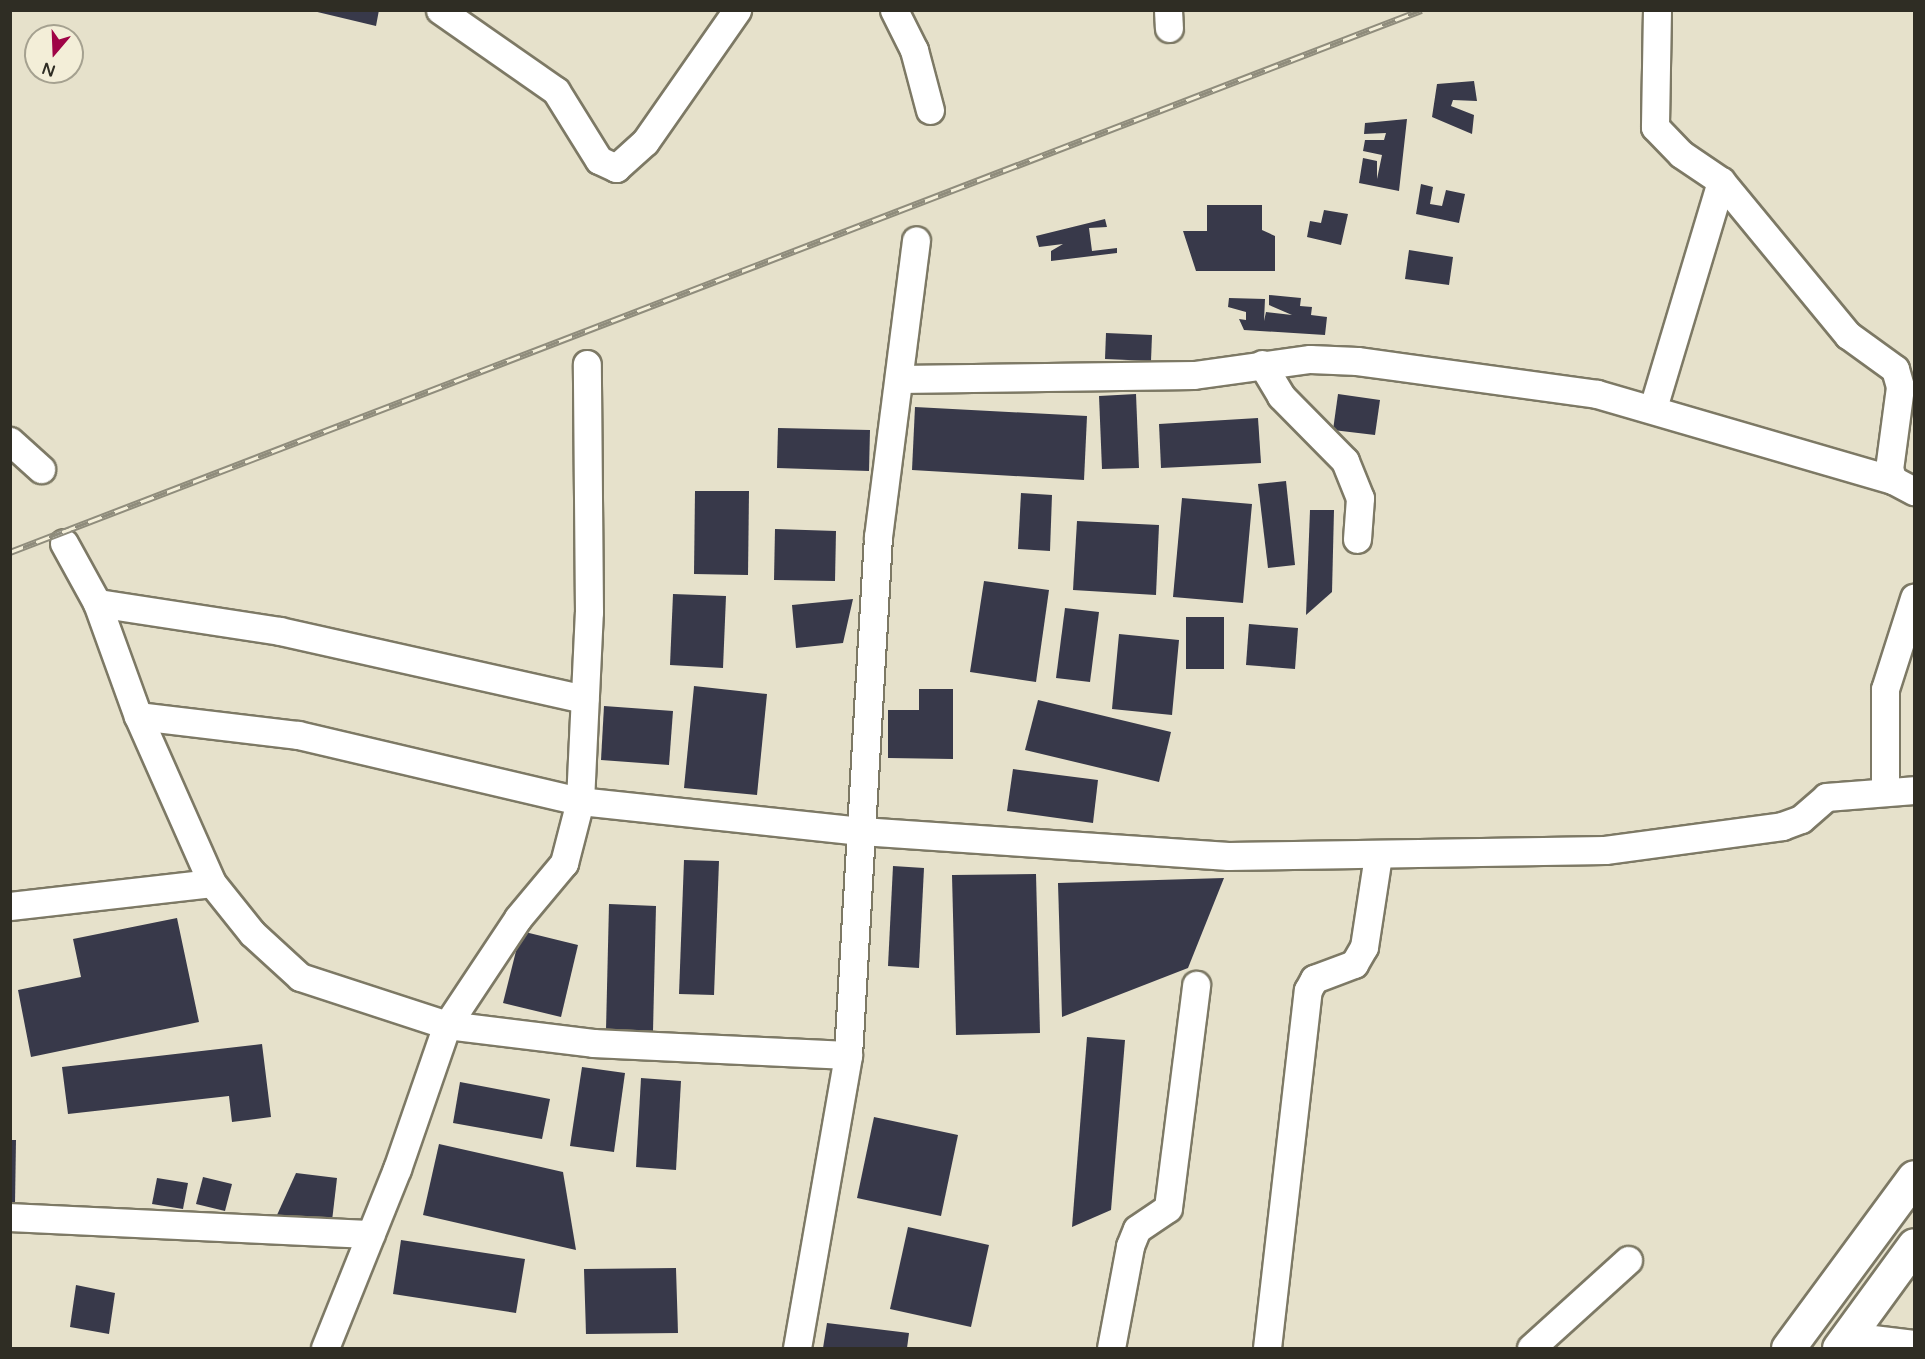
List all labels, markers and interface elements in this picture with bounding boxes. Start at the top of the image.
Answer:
north arrow [24,24,84,84]
text: N [39,58,58,81]

